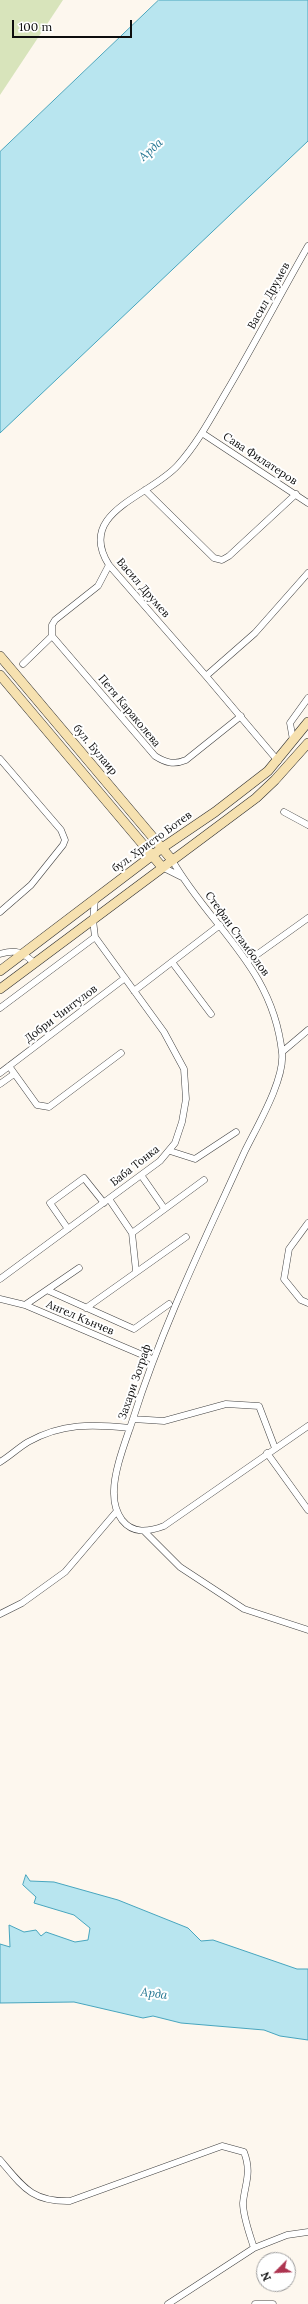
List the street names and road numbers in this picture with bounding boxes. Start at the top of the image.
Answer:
street label: Васил Друмев [245,260,293,332]
street label: Сава Филатеров [220,430,300,488]
street label: Васил Друмев [114,556,172,620]
street label: Петя Караколева [95,672,163,750]
street label: бул. Булаир [70,722,120,778]
street label: бул. Христо Ботев [110,809,194,875]
street label: Стефан Стамболов [202,889,272,979]
street label: Добри Чинтулов [22,982,100,1046]
street label: Баба Тонка [108,1143,162,1189]
street label: Ангел Кънчев [44,1298,116,1338]
street label: Захари Зограф [116,1342,154,1422]

